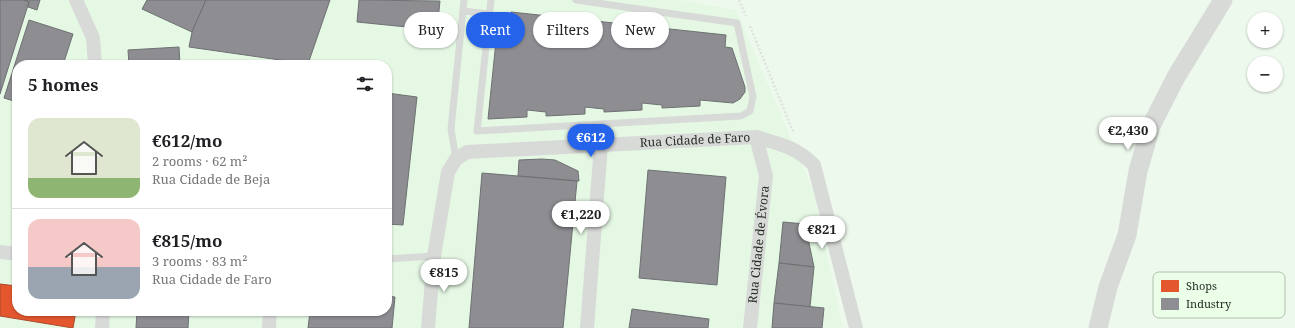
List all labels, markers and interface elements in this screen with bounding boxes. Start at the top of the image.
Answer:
chip: Buy [404,12,458,48]
chip: Rent [466,12,525,48]
chip: Filters [533,12,603,48]
chip: New [611,12,669,48]
map controls [1247,12,1283,92]
button: + [1247,12,1283,48]
button: − [1247,56,1283,92]
text: 5 homes [28,73,98,96]
icon: filters [354,73,376,95]
pin: €2,430 [1095,117,1161,151]
text: €2,430 [1108,121,1148,139]
pin: €612 [567,124,615,158]
text: €612 [576,128,606,146]
street label: Rua Cidade de Faro [639,128,751,151]
text: €612/mo [152,129,222,152]
icon: home [60,134,108,182]
text: 2 rooms · 62 m² [152,152,247,170]
text: Rua Cidade de Beja [152,170,270,188]
street label: Rua Cidade de Évora [744,185,773,304]
pin: €1,220 [548,201,614,235]
text: €1,220 [561,205,601,223]
pin: €821 [798,216,846,250]
text: €821 [807,220,837,238]
text: €815/mo [152,229,222,252]
icon: home [60,235,108,283]
text: 3 rooms · 83 m² [152,252,247,270]
pin: €815 [420,259,468,293]
text: €815 [429,263,459,281]
text: Rua Cidade de Faro [152,270,272,288]
legend [1153,272,1285,318]
text: Shops [1186,278,1217,293]
text: Industry [1186,296,1232,311]

